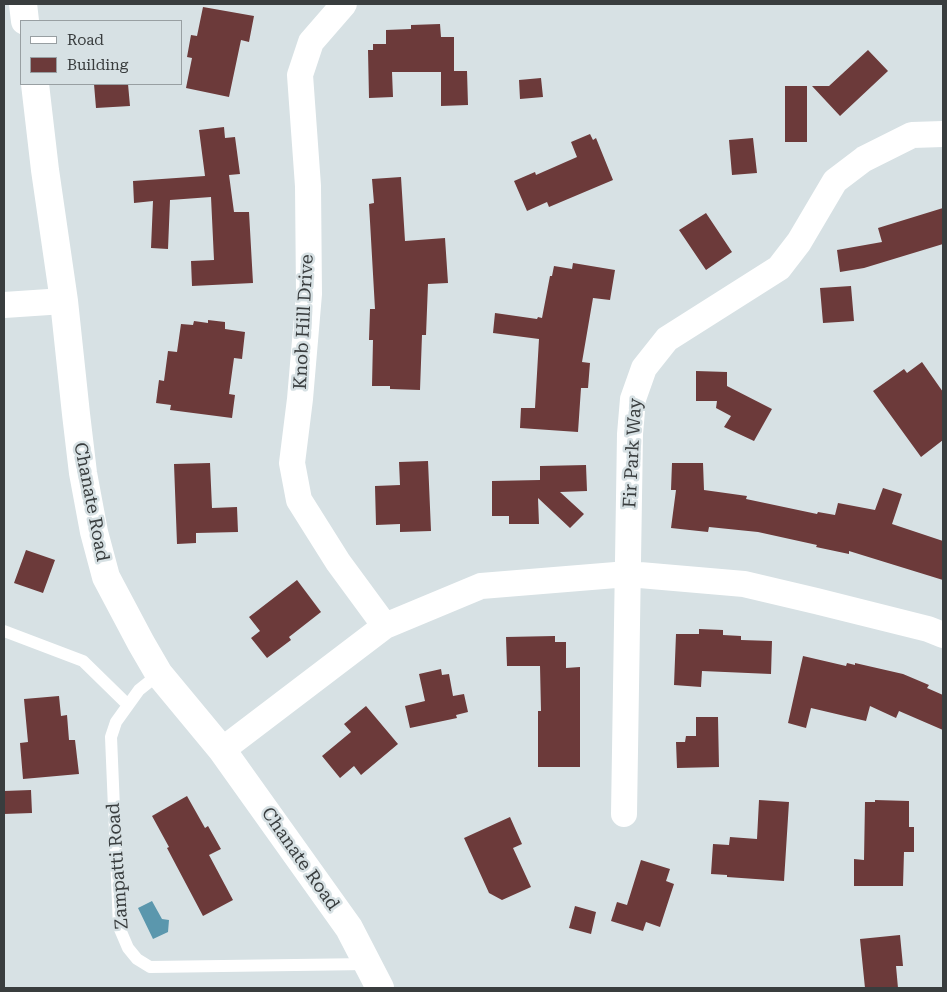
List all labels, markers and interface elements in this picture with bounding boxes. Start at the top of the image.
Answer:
legend [20,20,182,85]
text: Road [67,31,104,49]
text: Building [67,56,128,74]
street label: Knob Hill Drive [290,254,318,390]
street label: Fir Park Way [619,397,647,509]
street label: Chanate Road [69,441,113,563]
street label: Zampatti Road [103,802,133,930]
street label: Chanate Road [257,803,343,915]

